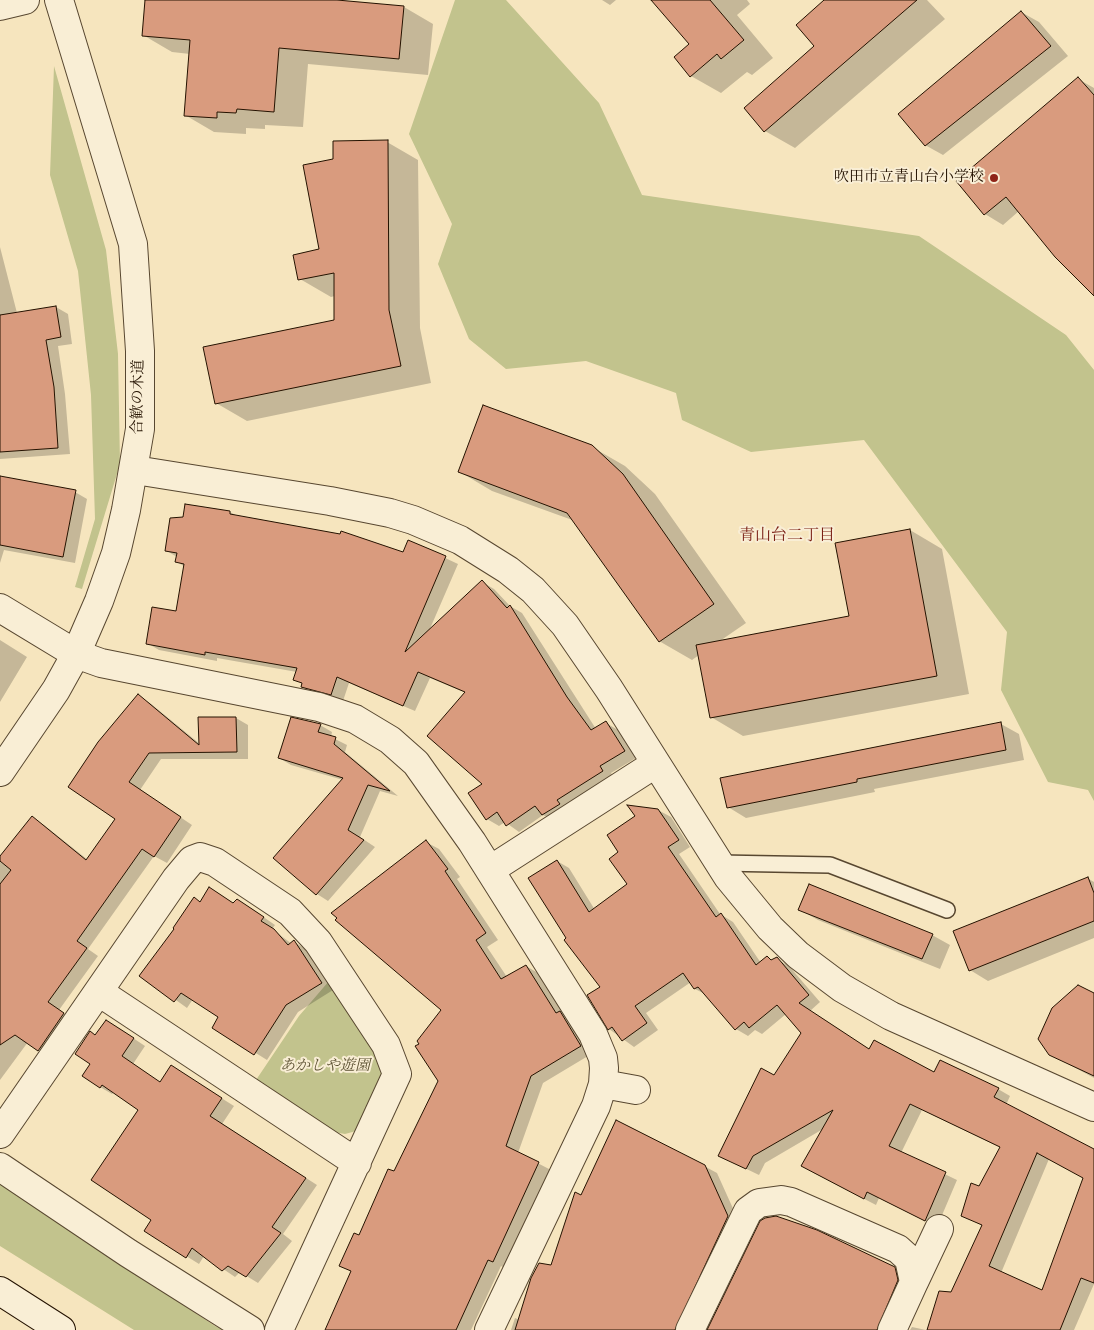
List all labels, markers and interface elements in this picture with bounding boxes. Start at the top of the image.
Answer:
place label: 吹田市立青山台小学校 [834,169,984,187]
marker: 吹田市立青山台小学校 [988,172,1000,184]
street label: 合歓の木道 [129,359,149,435]
district label: 青山台二丁目 [739,527,835,547]
park label: あかしや遊園 [280,1058,370,1076]

